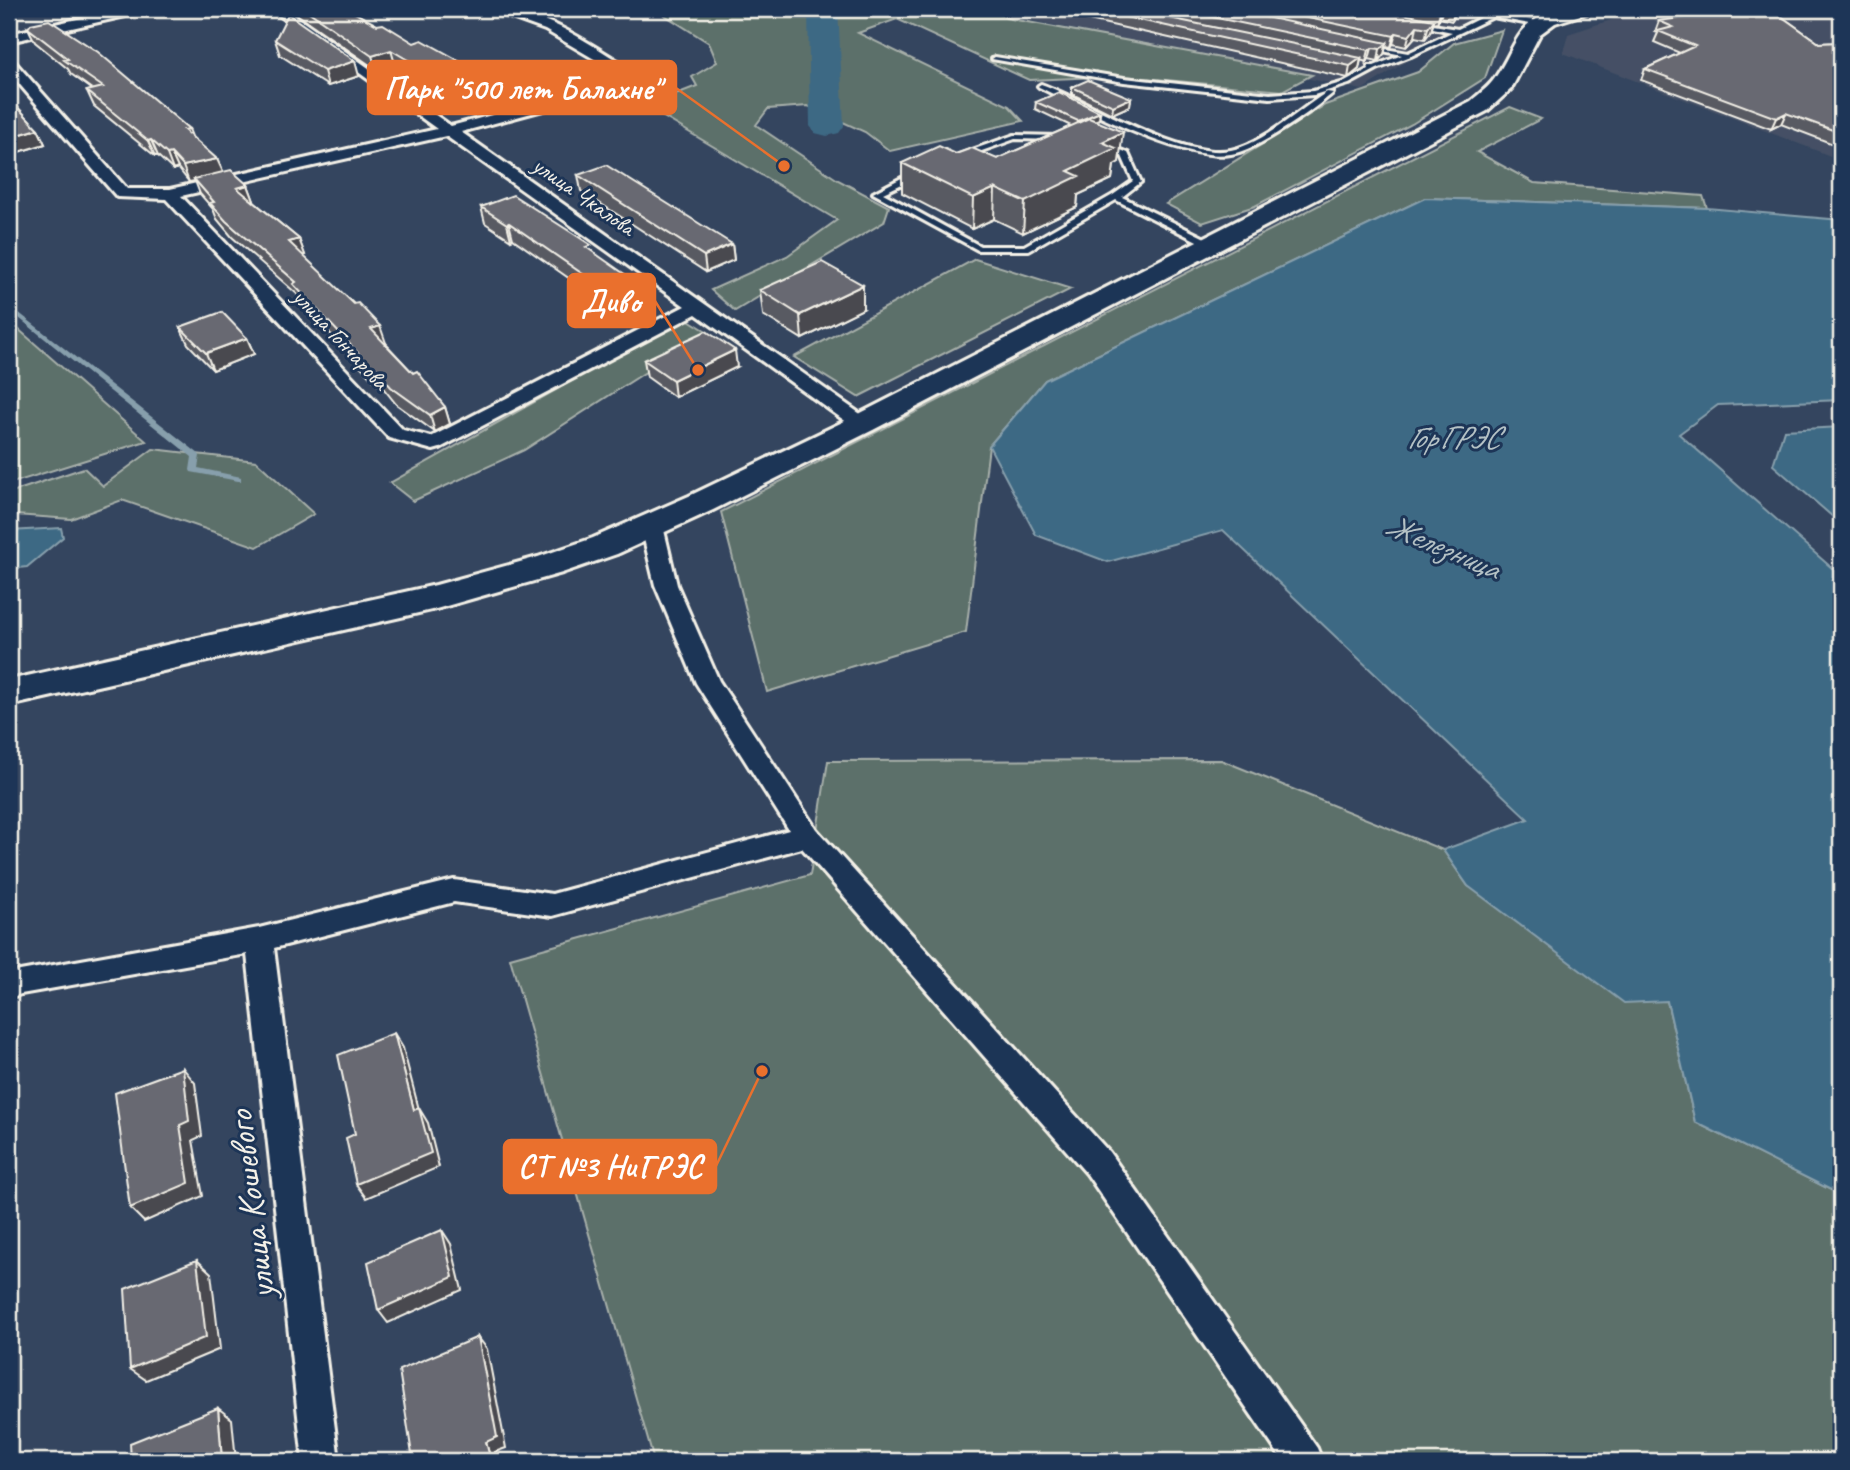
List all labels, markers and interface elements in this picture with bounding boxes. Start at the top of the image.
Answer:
callout: Парк "500 лет Балахне" [368,61,676,114]
text: Парк "500 лет Балахне" [384,68,667,109]
street label: улица Чкалова [525,149,643,243]
callout: Диво [568,274,655,327]
street label: улица Гончарова [285,281,397,397]
text: Диво [581,281,644,322]
water label: ГорГРЭС [1407,417,1507,458]
water label: Железница [1380,504,1509,590]
street label: улица Кошевого [215,1106,286,1304]
callout: СТ №3 НиГРЭС [504,1140,716,1193]
text: СТ №3 НиГРЭС [518,1146,706,1187]

